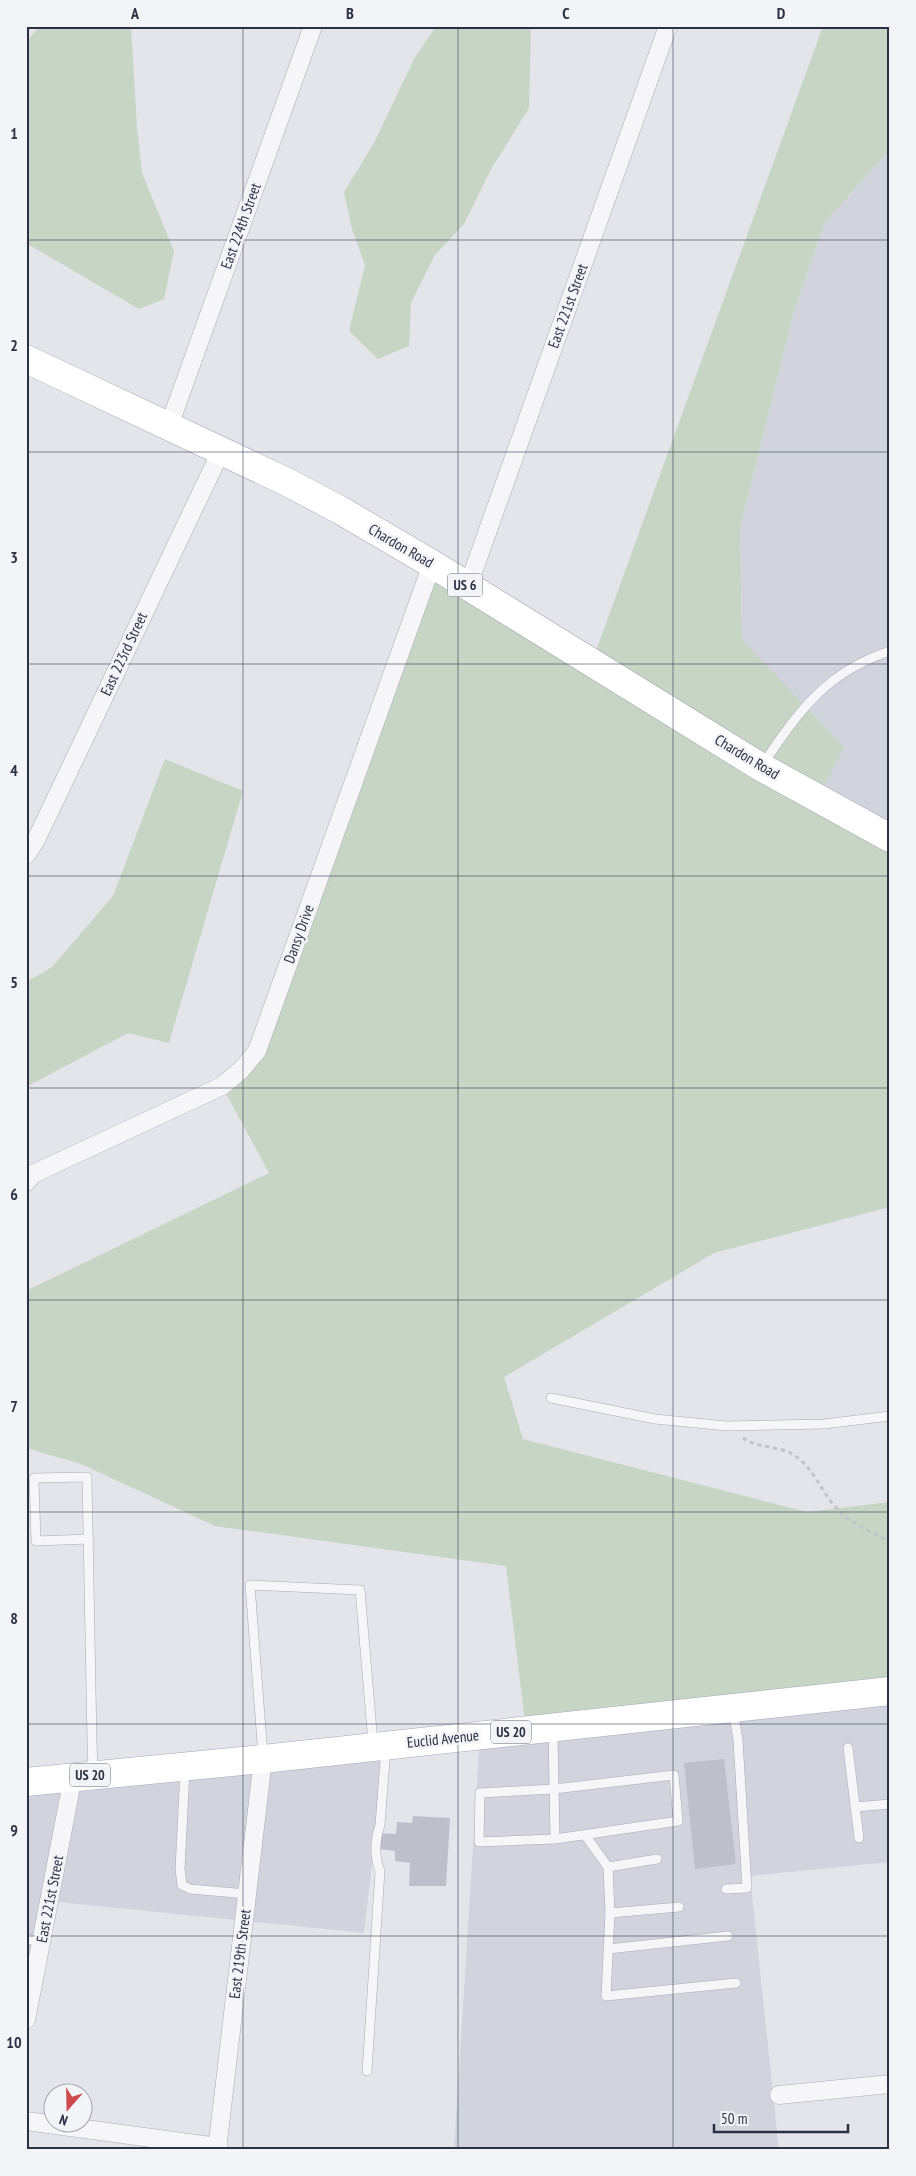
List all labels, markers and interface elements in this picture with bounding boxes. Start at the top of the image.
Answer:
text: A [130,3,140,23]
text: B [346,3,354,23]
text: C [562,3,570,23]
text: D [777,3,786,23]
text: 1 [10,123,18,143]
street label: East 224th Street [216,180,265,271]
street label: East 221st Street [543,261,592,351]
text: 2 [10,335,18,355]
street label: Chardon Road [365,519,437,572]
text: 3 [10,547,18,567]
road number: US 6 [448,574,482,596]
street label: East 223rd Street [96,609,151,699]
street label: Chardon Road [712,730,783,783]
text: 4 [10,760,18,780]
street label: Dansy Drive [279,902,318,966]
text: 5 [10,972,18,992]
text: 6 [10,1184,18,1204]
text: 7 [10,1396,18,1416]
text: 8 [10,1608,18,1628]
road number: US 20 [491,1720,531,1744]
street label: Euclid Avenue [406,1725,480,1752]
road number: US 20 [70,1764,110,1786]
text: 9 [10,1820,18,1840]
street label: East 221st Street [32,1854,67,1944]
street label: East 219th Street [225,1908,254,2000]
text: 10 [6,2032,22,2052]
north arrow [42,2084,92,2134]
scale bar [714,2101,847,2133]
text: 50 m [721,2109,747,2128]
text: N [57,2110,70,2130]

